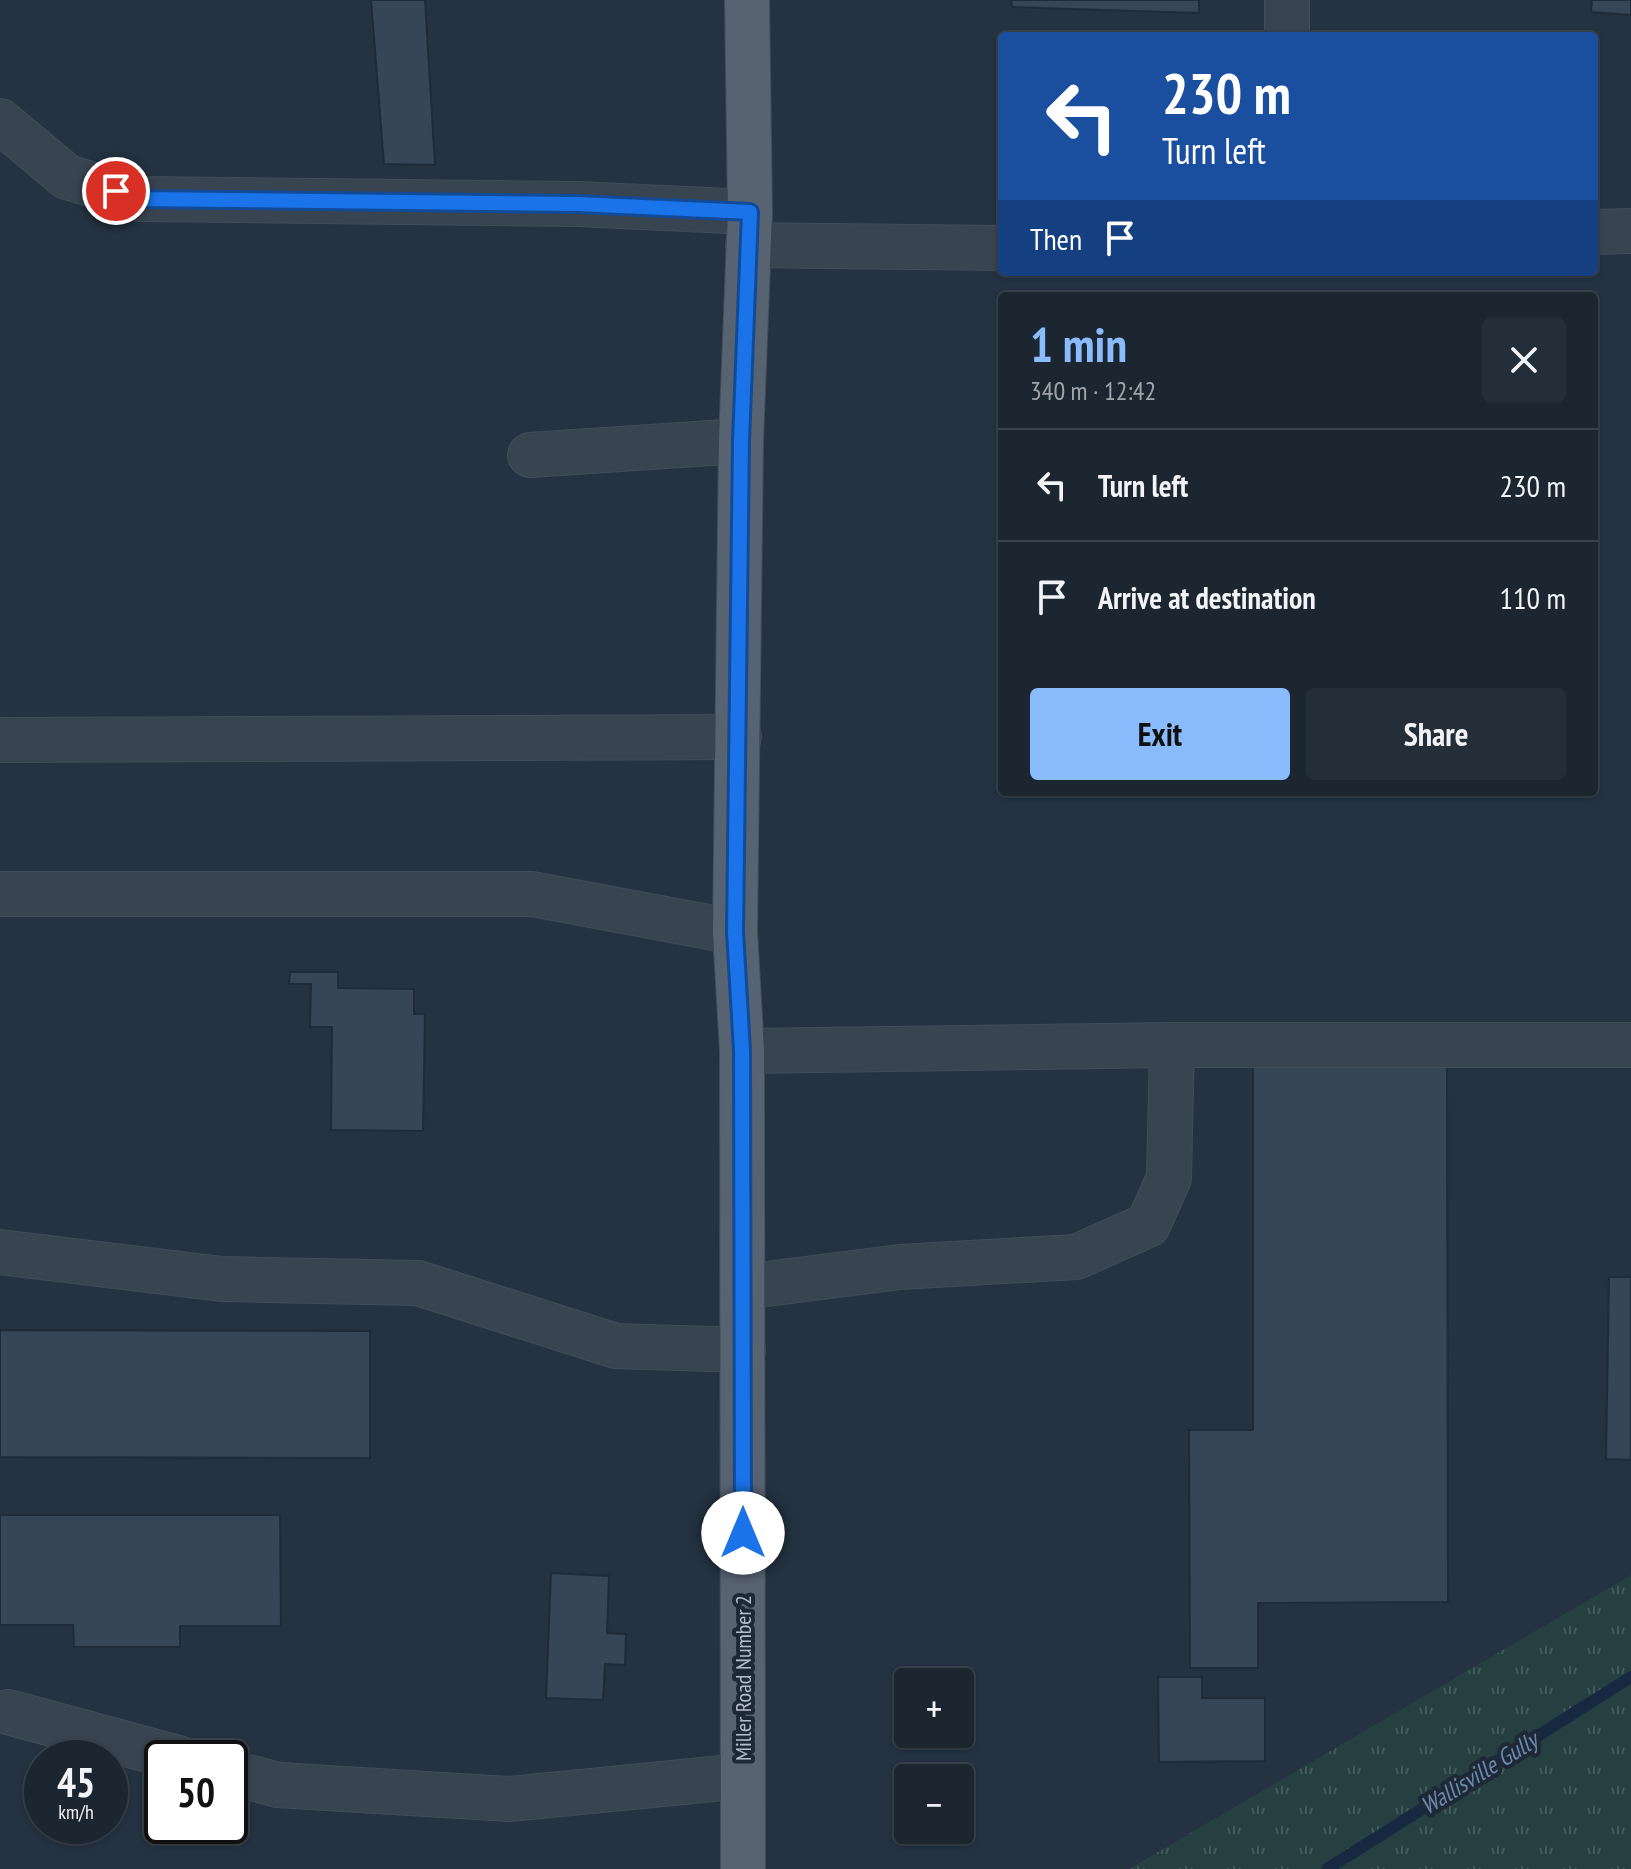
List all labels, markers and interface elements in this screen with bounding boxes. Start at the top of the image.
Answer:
text: 230 m [1162,57,1291,129]
icon: left [1030,64,1134,168]
text: Turn left [1162,127,1266,174]
pin [82,157,150,225]
icon: arrive [94,169,138,213]
icon: arrive [1098,216,1142,260]
text: Then [1030,219,1082,258]
text: 1 min [1030,313,1127,375]
button: close [1482,318,1566,402]
text: 340 m · 12:42 [1030,374,1156,407]
icon: left [1030,463,1074,507]
text: Turn left [1098,466,1188,505]
text: 230 m [1500,466,1566,505]
icon: arrive [1030,575,1074,619]
text: Arrive at destination [1098,578,1316,617]
text: 110 m [1500,578,1566,617]
button: Exit [1030,688,1290,780]
button: Share [1306,688,1566,780]
position arrow [701,1491,785,1575]
street label: Miller Road Number 2 [729,1595,757,1761]
map controls [894,1668,974,1844]
button: + [894,1668,974,1748]
water label: Wallisville Gully [1415,1723,1546,1821]
speed limit sign: 50 [144,1740,248,1844]
text: 45 [57,1756,95,1808]
button: − [894,1764,974,1844]
text: km/h [58,1799,94,1825]

